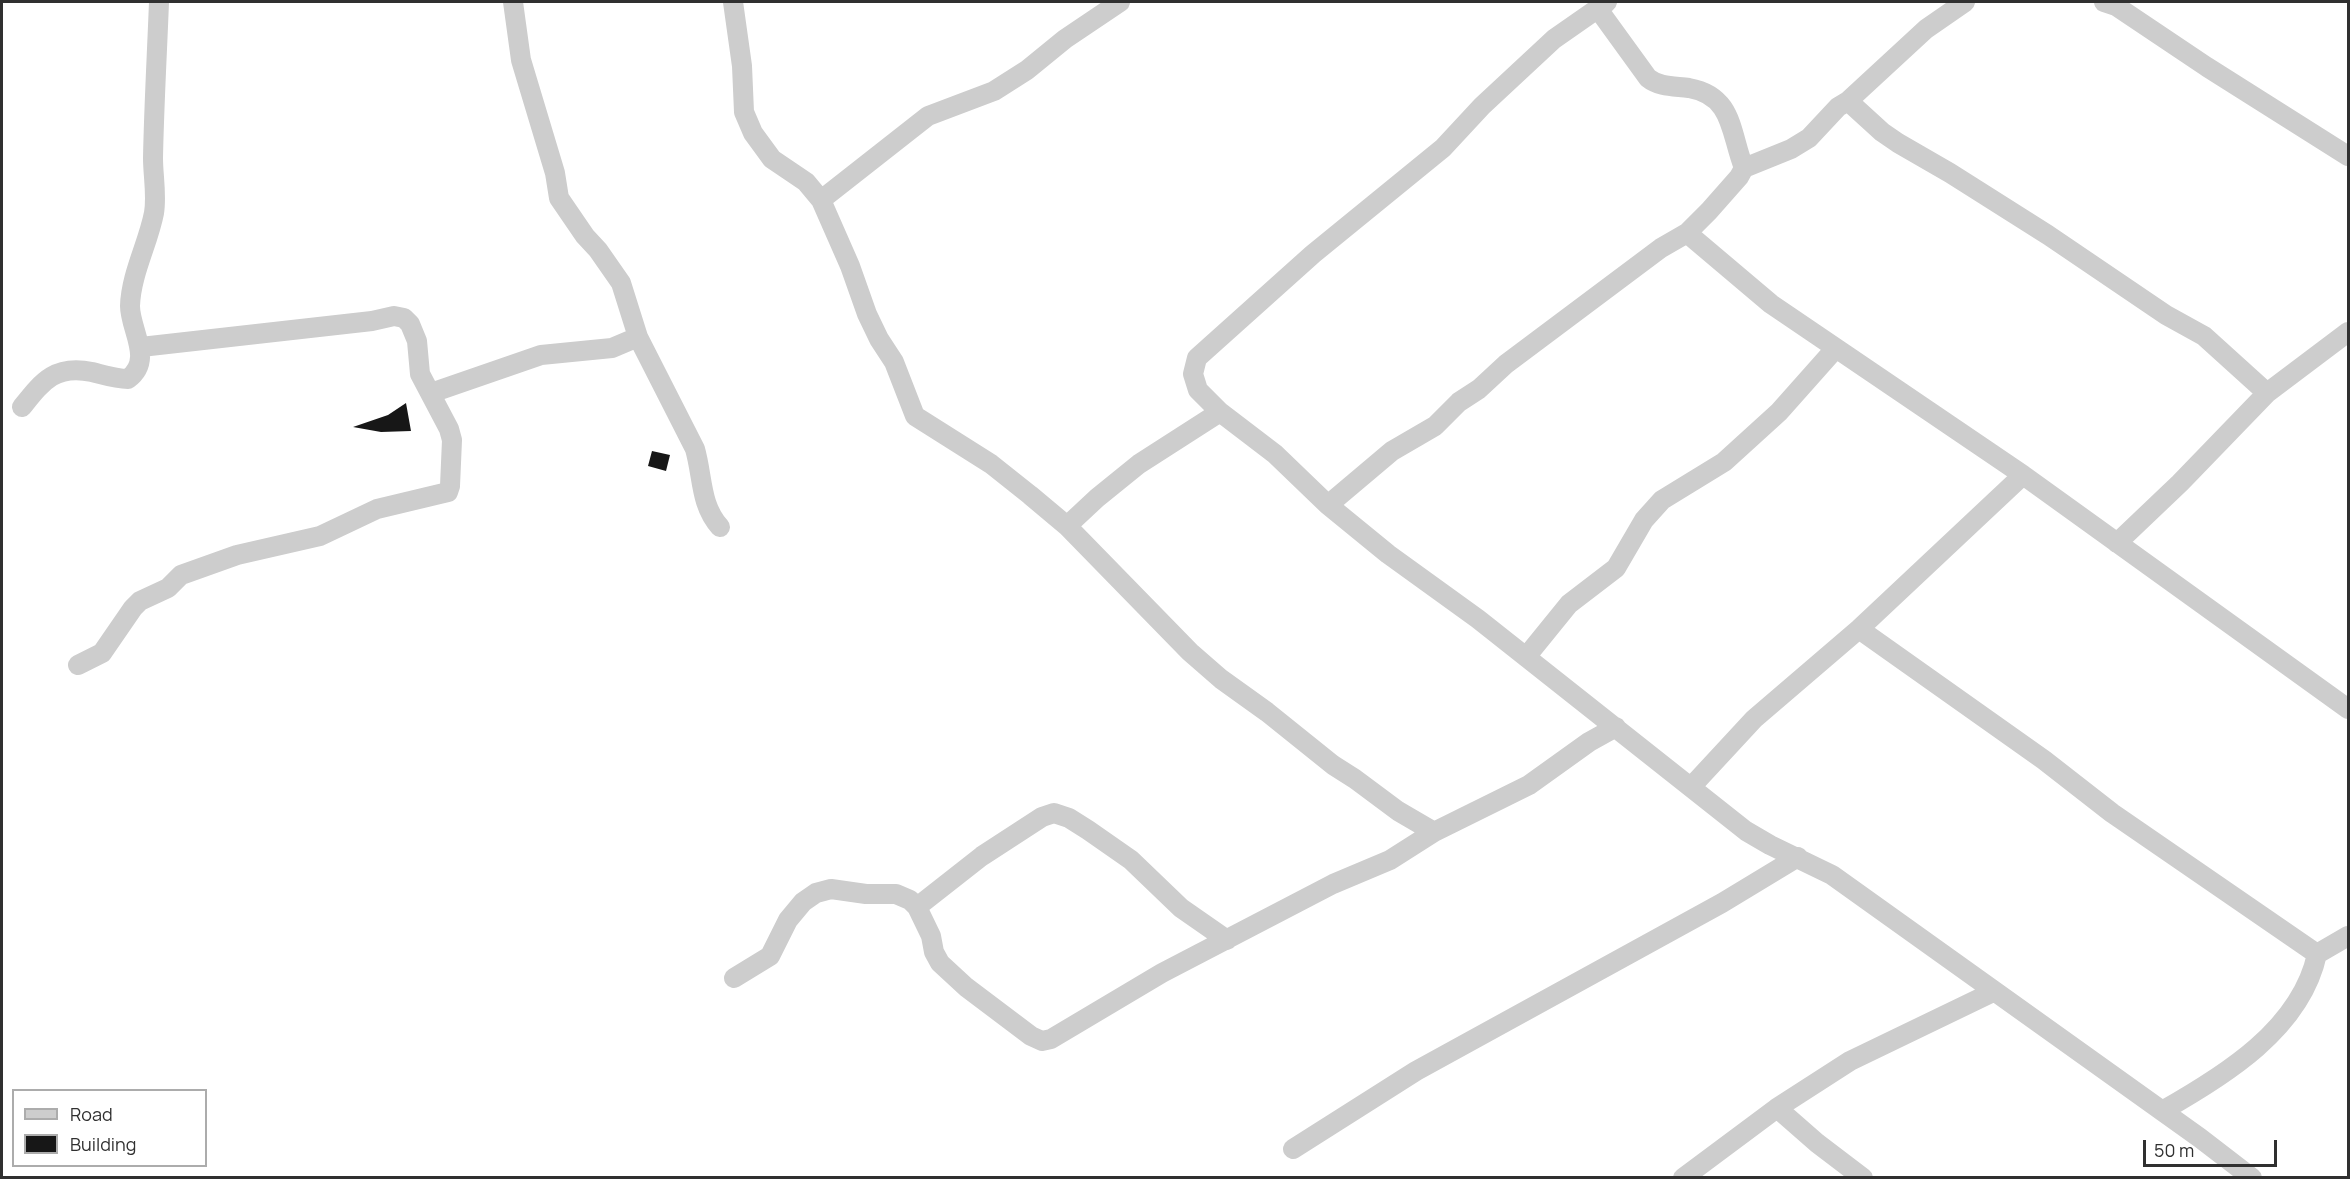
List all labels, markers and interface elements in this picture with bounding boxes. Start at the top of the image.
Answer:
legend [12,1089,207,1167]
text: Road [70,1102,113,1126]
scale bar [2146,1128,2280,1166]
text: Building [70,1132,136,1156]
text: 50 m [2154,1138,2194,1162]

